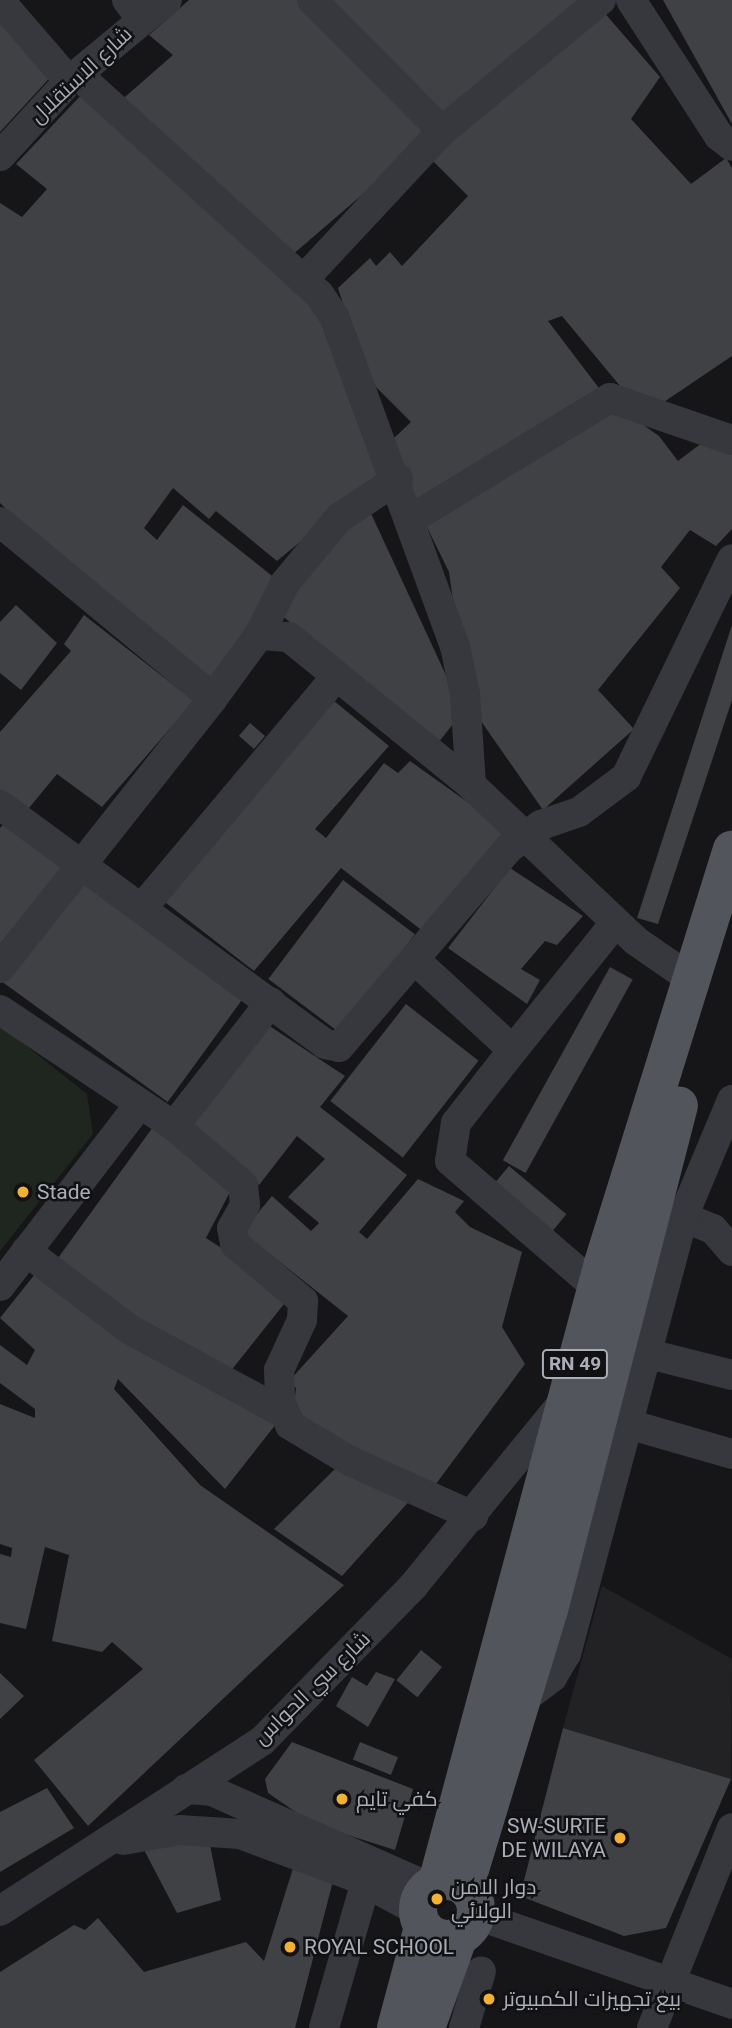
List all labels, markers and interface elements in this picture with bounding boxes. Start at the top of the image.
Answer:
street label: شارع الاستقلال [25,21,137,129]
place label: Stade [37,1179,91,1205]
marker: Stade [15,1184,31,1200]
road number: RN 49 [542,1348,608,1380]
street label: شارع سي الحواس [248,1626,376,1750]
place label: كفي تايم [356,1786,438,1812]
marker: كفي تايم [334,1791,350,1807]
place label: SW-SURTE DE WILAYA [501,1813,606,1863]
marker: SW-SURTE DE WILAYA [612,1830,628,1846]
place label: دوار الامن الولائي [451,1874,536,1924]
marker: دوار الامن الولائي [429,1891,445,1907]
place label: ROYAL SCHOOL [304,1934,454,1960]
marker: ROYAL SCHOOL [282,1939,298,1955]
place label: بيع تجهيزات الكمبيوتر [503,1986,681,2012]
marker: بيع تجهيزات الكمبيوتر [481,1991,497,2007]

